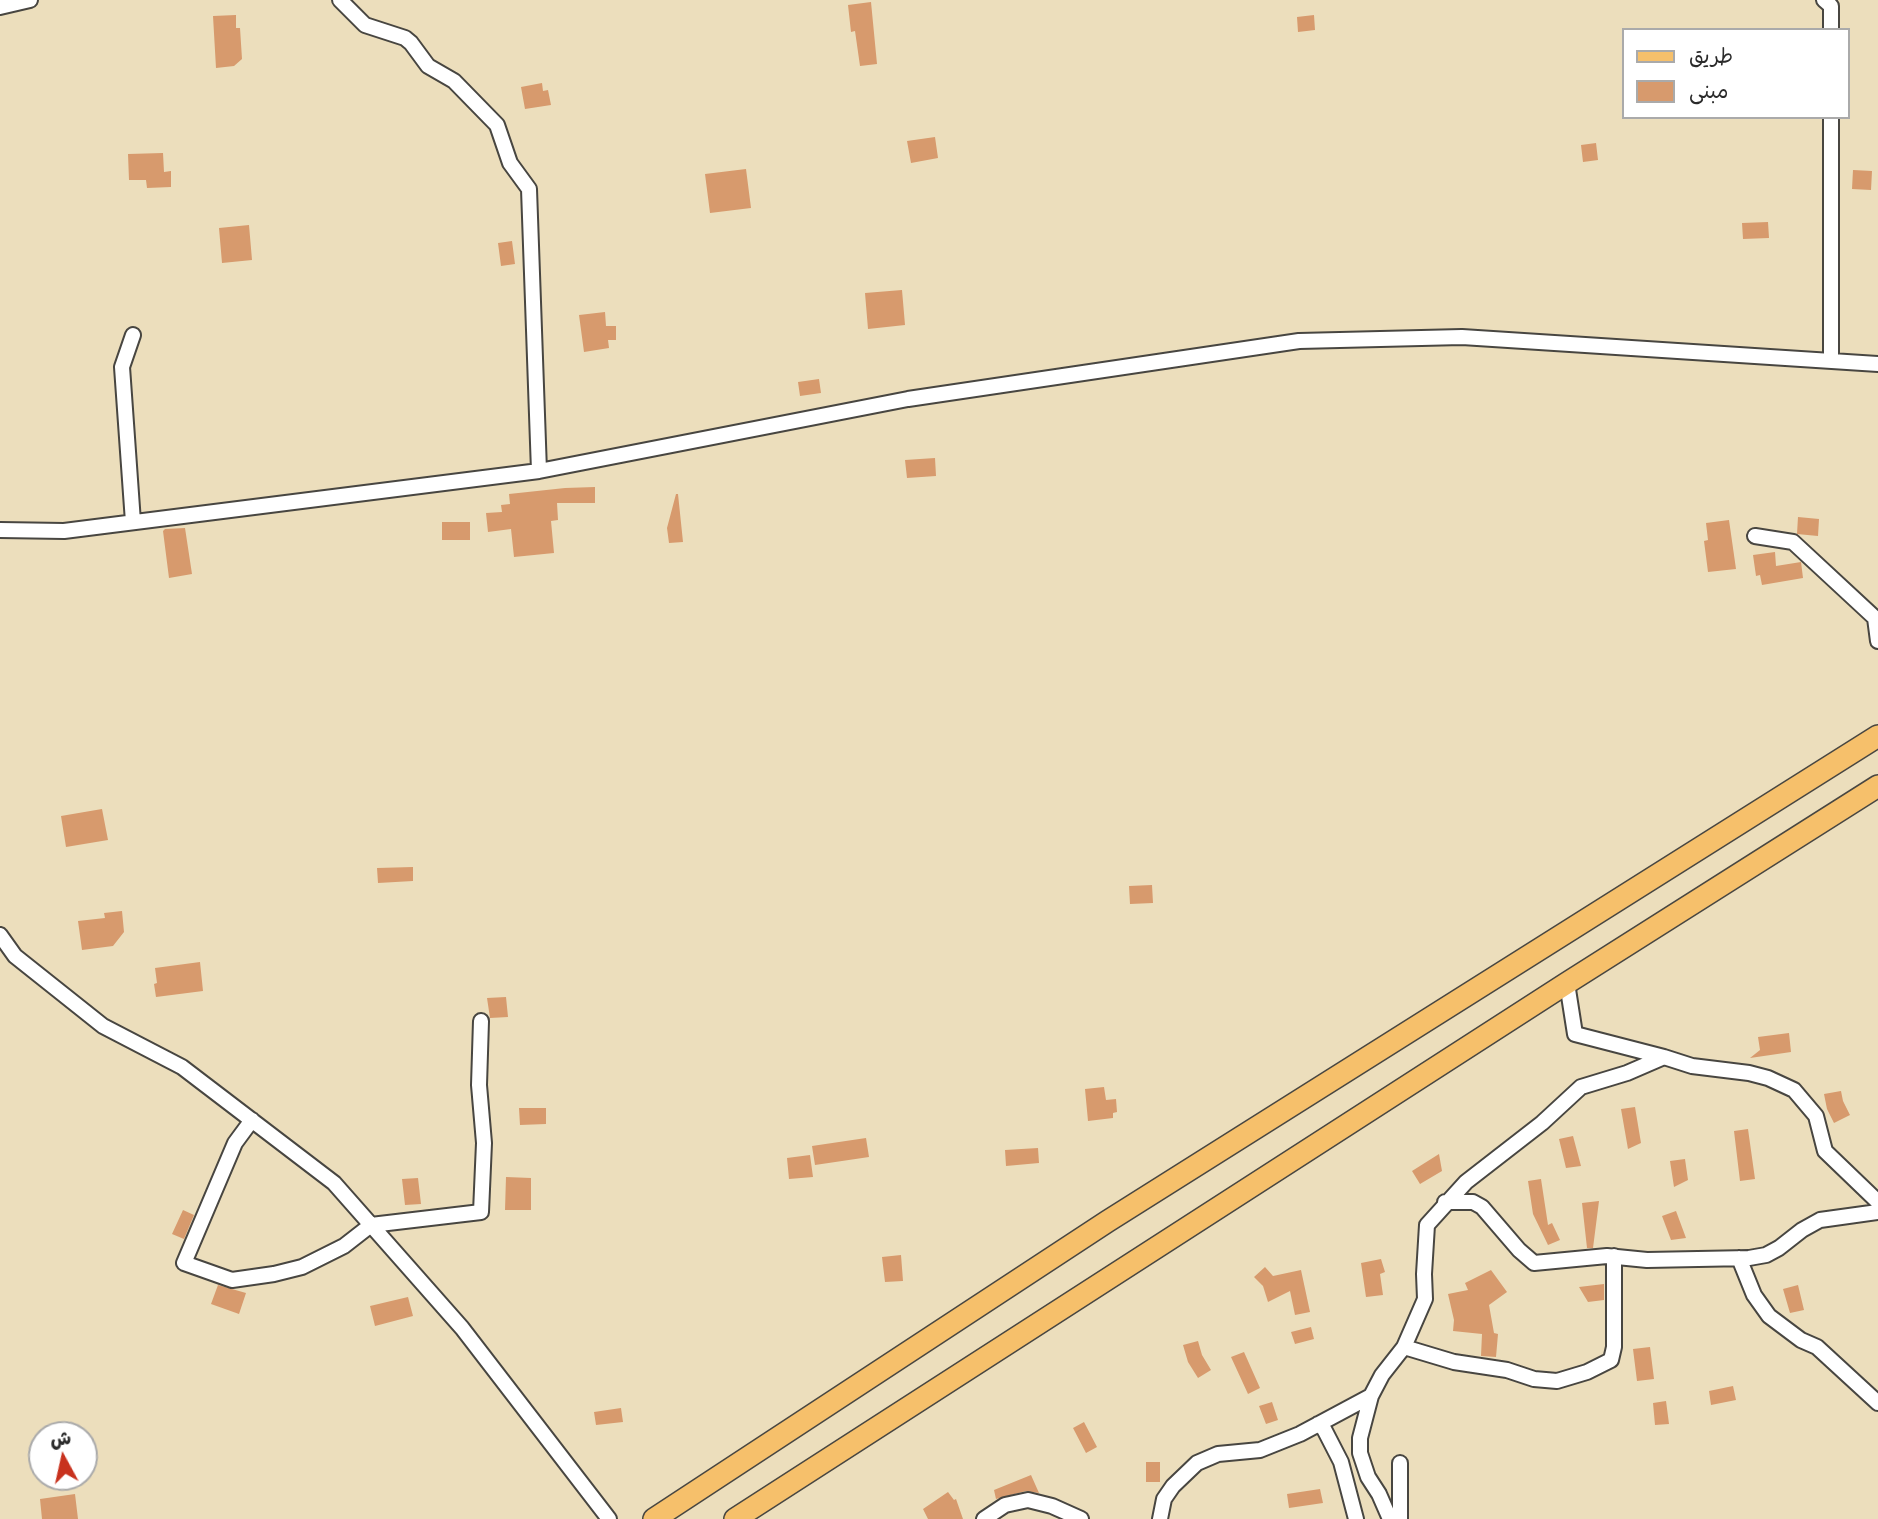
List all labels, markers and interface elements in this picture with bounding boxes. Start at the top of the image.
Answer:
legend [1622,28,1850,119]
text: طريق [1689,38,1733,70]
text: مبنى [1689,73,1728,105]
north arrow [28,1421,98,1491]
text: ش [48,1422,73,1453]

